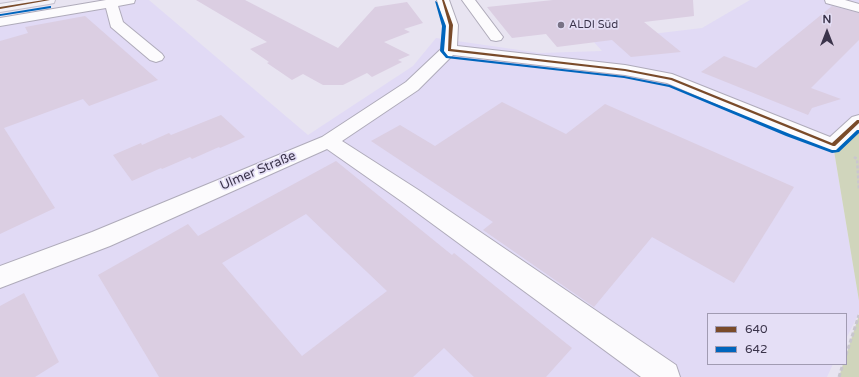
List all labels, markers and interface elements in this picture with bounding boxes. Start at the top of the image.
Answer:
north arrow [807,12,847,52]
text: N [823,13,831,26]
place label: ALDI Süd [569,18,618,32]
marker: ALDI Süd [556,20,566,30]
street label: Ulmer Straße [218,148,298,194]
legend [707,313,847,365]
text: 640 [745,322,768,336]
text: 642 [745,342,768,356]

